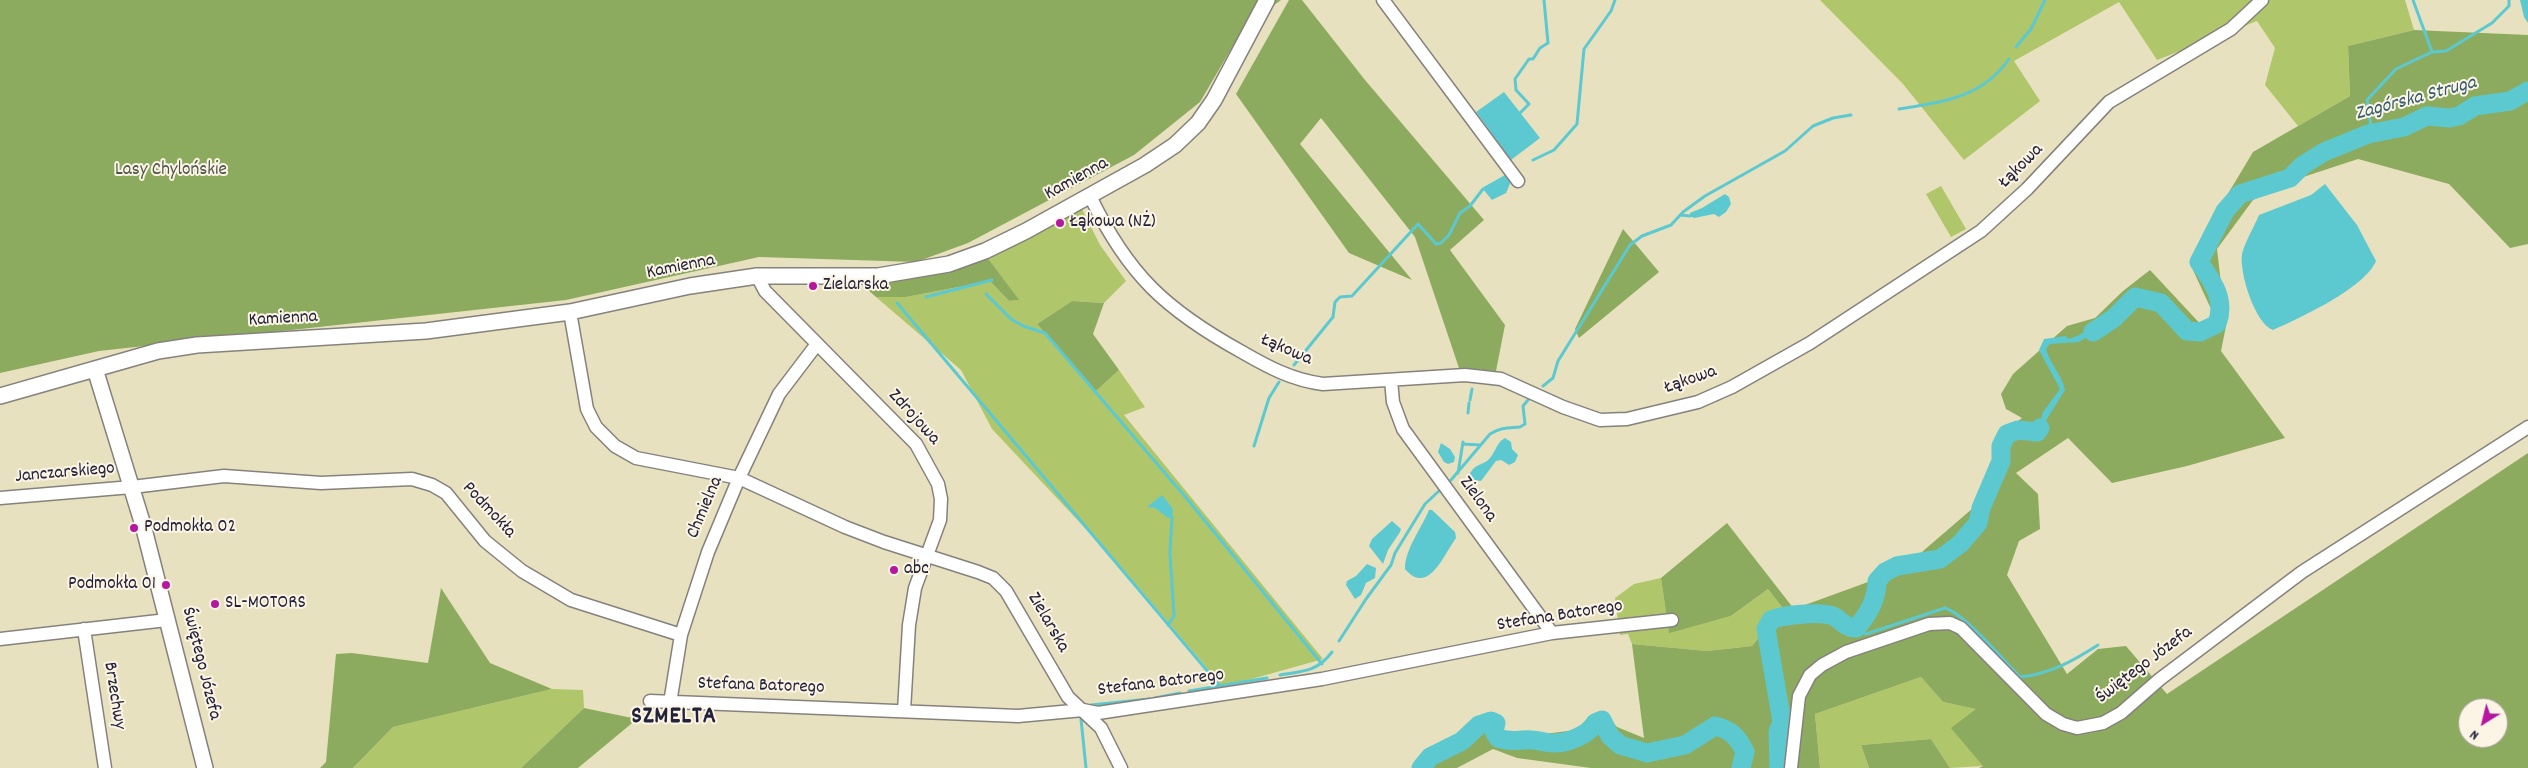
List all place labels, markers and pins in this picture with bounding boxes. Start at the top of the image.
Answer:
place label: Łąkowa (NŻ) [1070,212,1156,234]
marker: Łąkowa (NŻ) [1054,217,1066,229]
place label: Zielarska [823,275,888,297]
marker: Zielarska [807,280,819,292]
place label: Podmokła 02 [144,517,236,539]
marker: Podmokła 02 [128,522,140,534]
place label: abc [904,559,929,581]
marker: abc [888,564,900,576]
place label: Podmokła 01 [68,574,156,596]
marker: Podmokła 01 [160,579,172,591]
place label: SL-MOTORS [225,593,306,615]
marker: SL-MOTORS [209,598,221,610]

